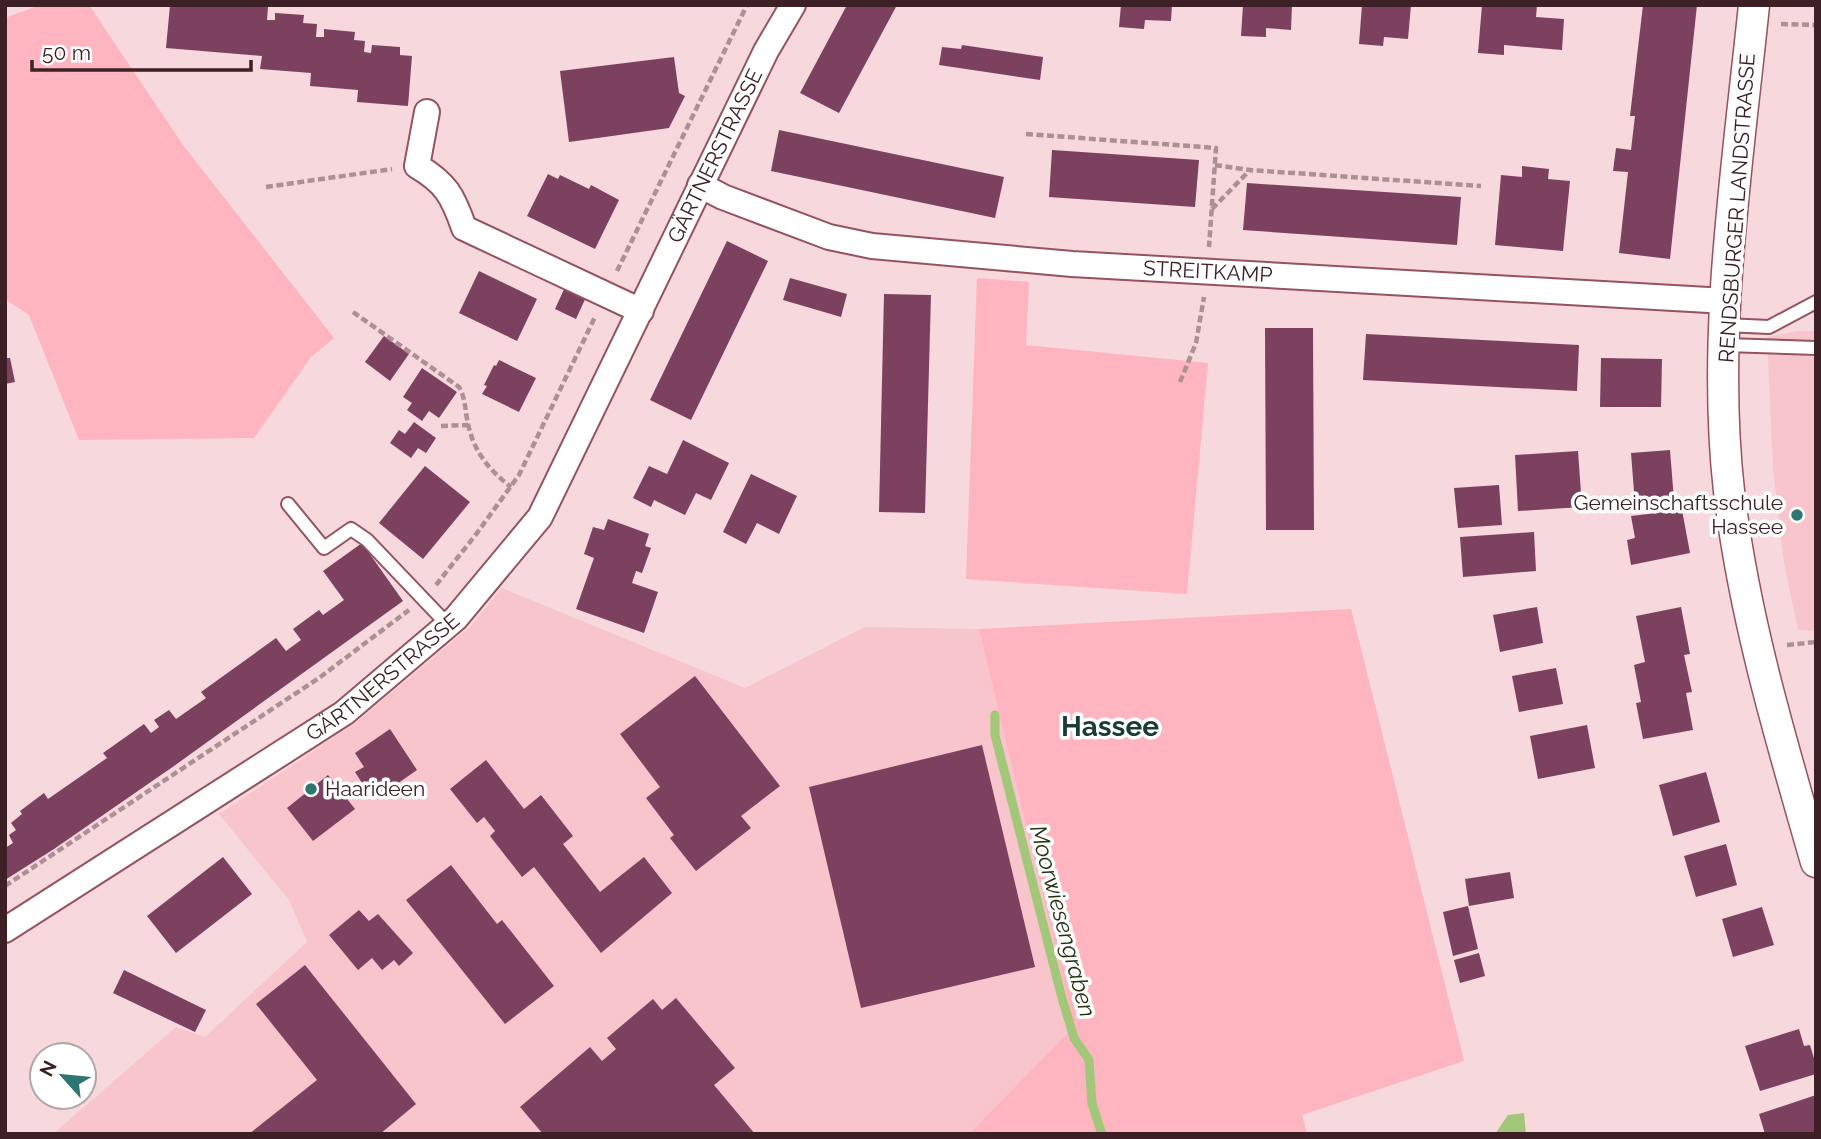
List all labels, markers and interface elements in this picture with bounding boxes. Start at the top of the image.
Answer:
scale bar [32,28,250,72]
text: 50 m [42,40,91,65]
street label: RENDSBURGER LANDSTRASSE [1713,52,1760,363]
street label: GÄRTNERSTRASSE [662,65,767,247]
street label: STREITKAMP [1143,255,1273,287]
place label: Gemeinschaftsschule Hassee [1573,490,1783,539]
marker: Gemeinschaftsschule Hassee [1789,507,1805,523]
street label: GÄRTNERSTRASSE [301,608,464,746]
district label: Hassee [1061,710,1159,743]
place label: Haarideen [325,776,425,801]
marker: Haarideen [303,781,319,797]
water label: Moorwiesengraben [1025,822,1102,1020]
north arrow [28,1041,98,1111]
text: N [35,1057,61,1080]

